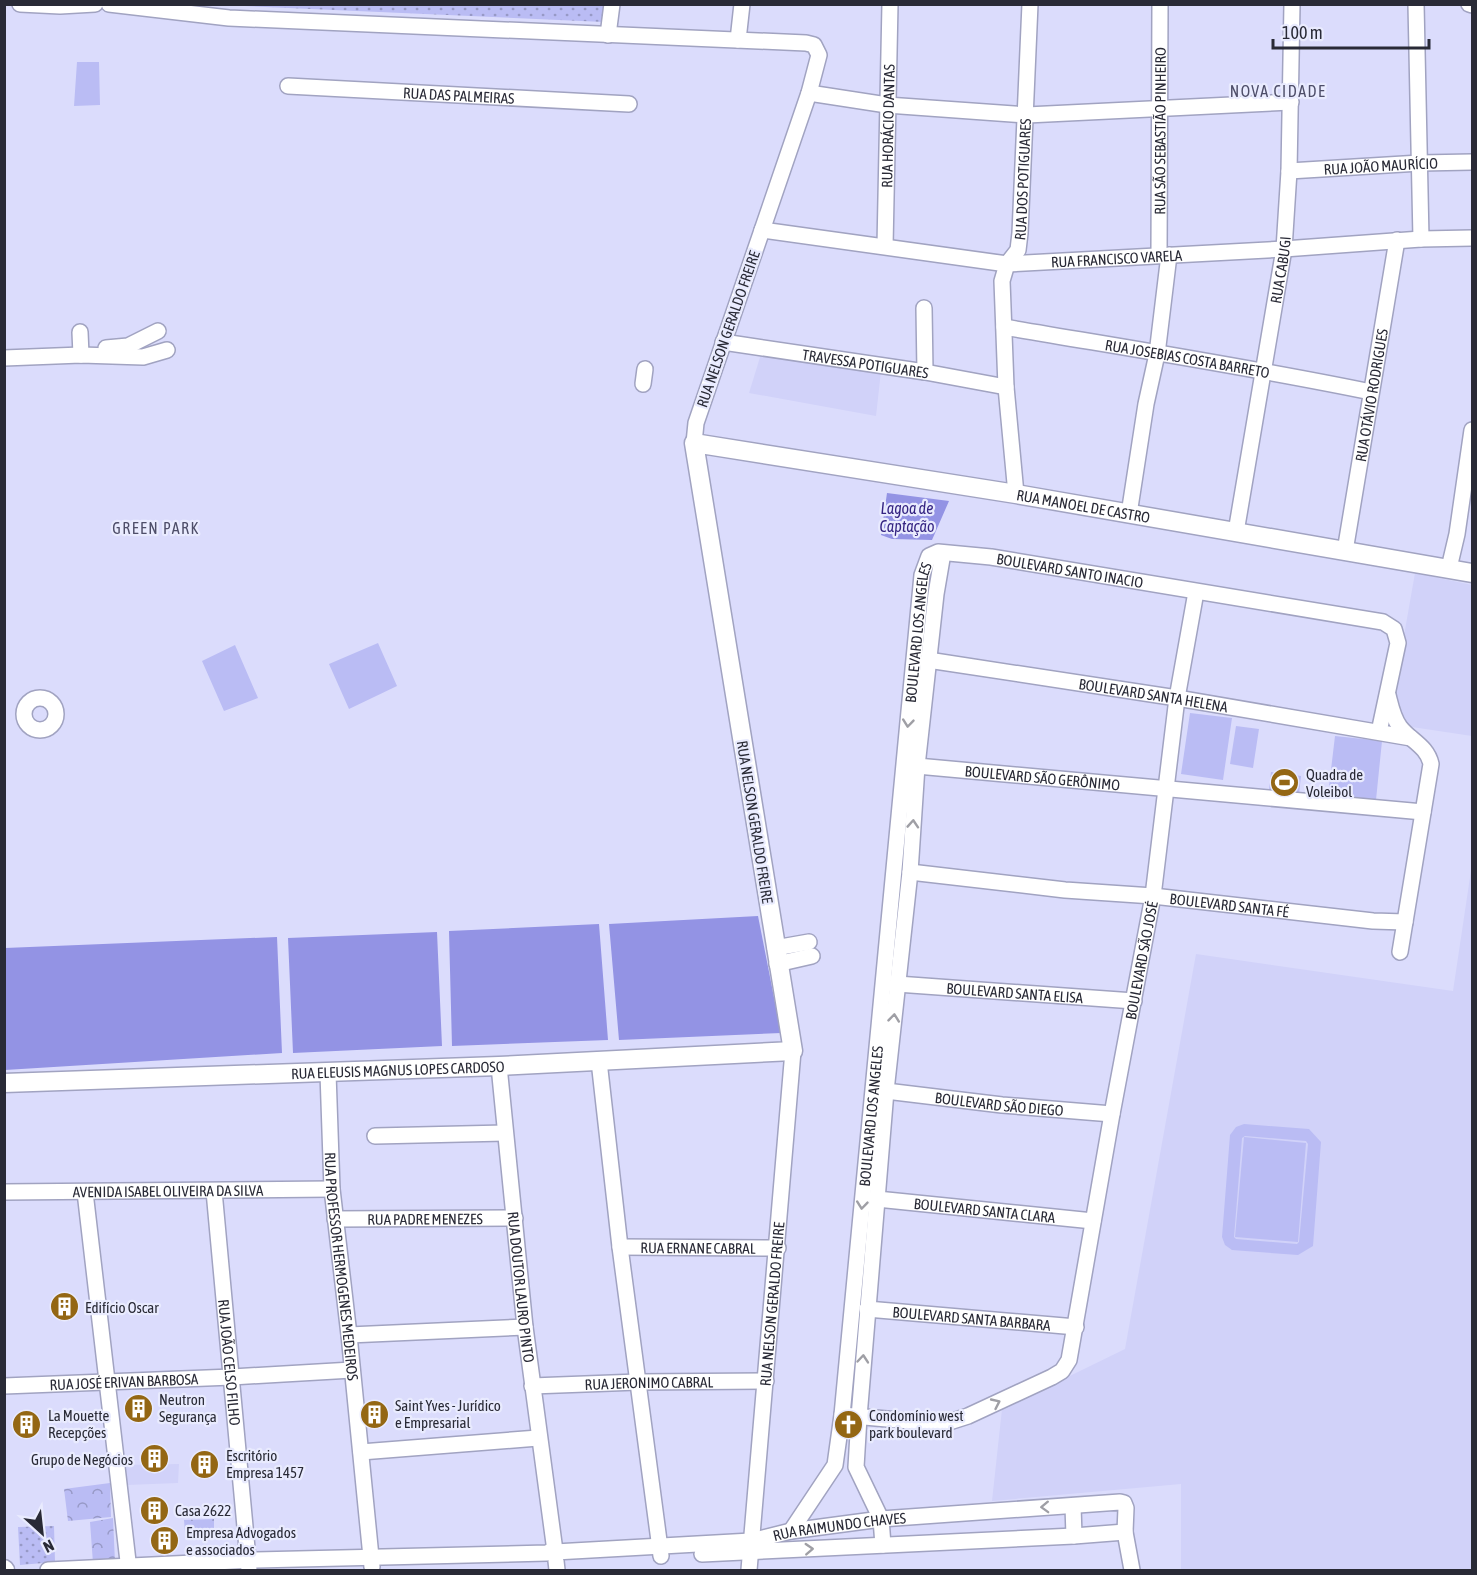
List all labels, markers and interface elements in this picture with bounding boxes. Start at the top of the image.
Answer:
scale bar [1273,12,1429,50]
text: 100 m [1282,22,1323,43]
street label: RUA SÃO SEBASTIÃO PINHEIRO [1151,47,1168,215]
street label: RUA HORÁCIO DANTAS [878,64,897,188]
district label: NOVA CIDADE [1230,82,1326,100]
street label: RUA DAS PALMEIRAS [403,84,515,106]
street label: RUA DOS POTIGUARES [1011,118,1034,241]
street label: RUA JOÃO MAURÍCIO [1323,154,1438,177]
street label: RUA CABUGI [1266,236,1293,305]
street label: RUA FRANCISCO VARELA [1050,246,1183,270]
street label: RUA NELSON GERALDO FREIRE [693,248,763,410]
street label: RUA OTÁVIO RODRIGUES [1352,327,1391,463]
street label: RUA JOSEBIAS COSTA BARRETO [1104,336,1271,381]
street label: TRAVESSA POTIGUARES [801,345,930,381]
street label: RUA MANOEL DE CASTRO [1015,486,1152,526]
water label: Lagoa de Captação [880,499,935,536]
district label: GREEN PARK [112,519,200,537]
street label: BOULEVARD SANTO INACIO [995,550,1145,591]
street label: BOULEVARD LOS ANGELES [901,560,934,703]
street label: BOULEVARD SANTA HELENA [1078,675,1230,715]
one-way arrow [902,719,915,728]
street label: RUA NELSON GERALDO FREIRE [734,739,776,905]
street label: BOULEVARD SÃO GERÔNIMO [964,762,1121,793]
place label: Quadra de Voleibol [1306,766,1363,800]
sports icon: Quadra de Voleibol [1269,767,1301,799]
one-way arrow [906,820,919,829]
street label: BOULEVARD SANTA FÉ [1169,889,1290,920]
street label: BOULEVARD SÃO JOSÉ [1121,899,1160,1021]
street label: BOULEVARD SANTA ELISA [946,979,1084,1006]
one-way arrow [887,1013,900,1023]
street label: BOULEVARD LOS ANGELES [855,1045,886,1187]
street label: RUA ELEUSIS MAGNUS LOPES CARDOSO [291,1057,505,1082]
street label: BOULEVARD SÃO DIEGO [934,1088,1064,1119]
street label: RUA PROFESSOR HERMOGENES MEDEIROS [322,1152,362,1381]
street label: AVENIDA ISABEL OLIVEIRA DA SILVA [73,1181,264,1200]
street label: BOULEVARD SANTA CLARA [913,1194,1057,1226]
one-way arrow [856,1200,869,1209]
street label: RUA PADRE MENEZES [367,1210,483,1227]
street label: RUA DOUTOR LAURO PINTO [505,1211,538,1364]
street label: RUA NELSON GERALDO FREIRE [756,1221,787,1387]
street label: RUA ERNANE CABRAL [640,1239,756,1256]
building icon: Edifício Oscar [48,1291,80,1323]
street label: RUA JOÃO CELSO FILHO [216,1298,244,1426]
place label: Edifício Oscar [85,1299,159,1316]
street label: BOULEVARD SANTA BARBARA [892,1303,1052,1333]
one-way arrow [856,1354,869,1363]
street label: RUA JOSÉ ERIVAN BARBOSA [49,1370,199,1393]
street label: RUA JERONIMO CABRAL [584,1373,713,1393]
place label: Neutron Segurança [159,1391,217,1425]
building icon: Neutron Segurança [122,1392,154,1424]
place label: Saint Yves - Jurídico e Empresarial [395,1397,501,1431]
building icon: Saint Yves - Jurídico e Empresarial [358,1398,390,1430]
one-way arrow [990,1398,1001,1410]
place label: La Mouette Recepções [48,1407,109,1441]
place label: Condomínio west park boulevard [869,1407,964,1441]
building icon: La Mouette Recepções [11,1408,43,1440]
church icon: Condomínio west park boulevard [832,1408,864,1440]
building icon: Grupo de Negócios [138,1443,170,1475]
place label: Escritório Empresa 1457 [226,1447,304,1481]
building icon: Escritório Empresa 1457 [189,1448,221,1480]
place label: Grupo de Negócios [31,1451,133,1468]
building icon: Casa 2622 [138,1494,170,1526]
one-way arrow [1041,1500,1050,1513]
place label: Casa 2622 [175,1502,231,1519]
north arrow [12,1503,72,1563]
street label: RUA RAIMUNDO CHAVES [771,1509,906,1544]
place label: Empresa Advogados e associados [186,1524,296,1558]
building icon: Empresa Advogados e associados [149,1525,181,1557]
text: N [41,1536,57,1557]
one-way arrow [804,1543,813,1556]

